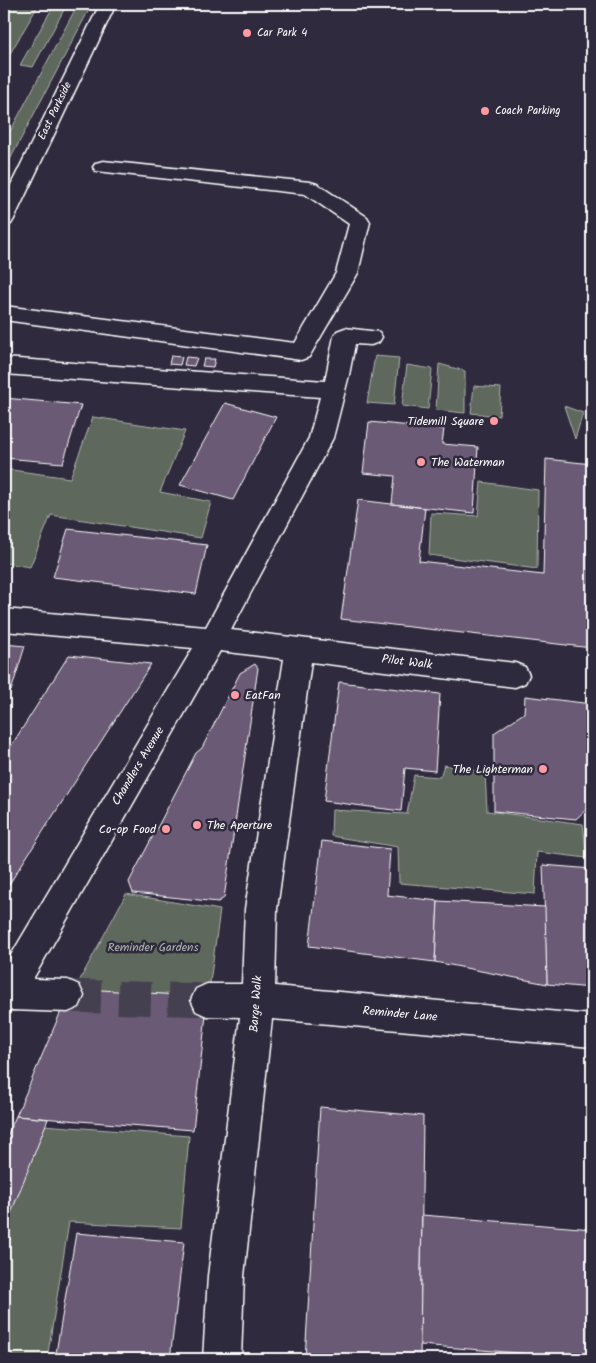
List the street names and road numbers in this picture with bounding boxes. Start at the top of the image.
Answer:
street label: East Parkside [33,79,77,143]
street label: Pilot Walk [381,649,434,675]
street label: Chandlers Avenue [107,722,169,809]
street label: Barge Walk [245,975,267,1033]
street label: Reminder Lane [362,1001,439,1027]

